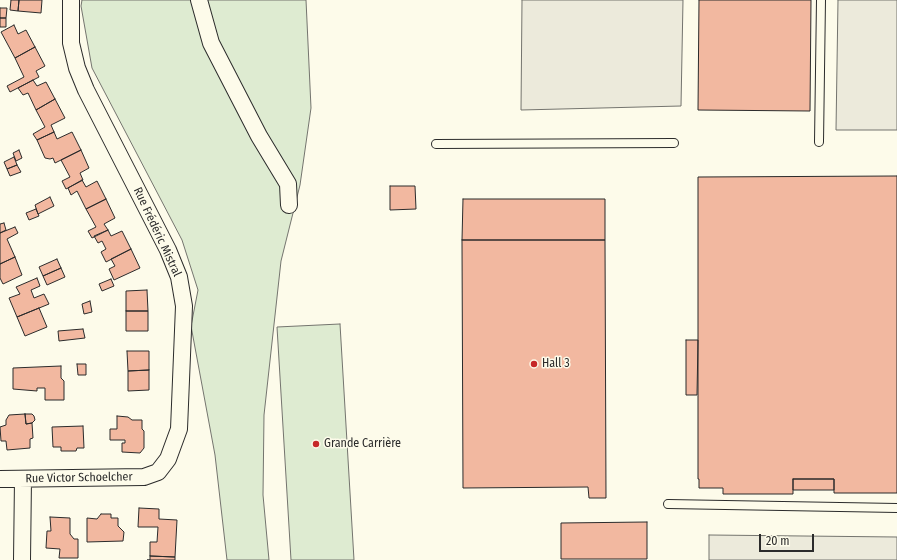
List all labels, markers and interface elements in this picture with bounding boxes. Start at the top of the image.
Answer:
street label: Rue Frédéric Mistral [130,185,184,279]
place label: Hall 3 [542,357,570,371]
marker: Hall 3 [529,359,539,369]
place label: Grande Carrière [324,437,401,451]
marker: Grande Carrière [311,439,321,449]
street label: Rue Victor Schoelcher [25,470,133,486]
scale bar [761,526,816,552]
text: 20 m [766,534,790,548]

